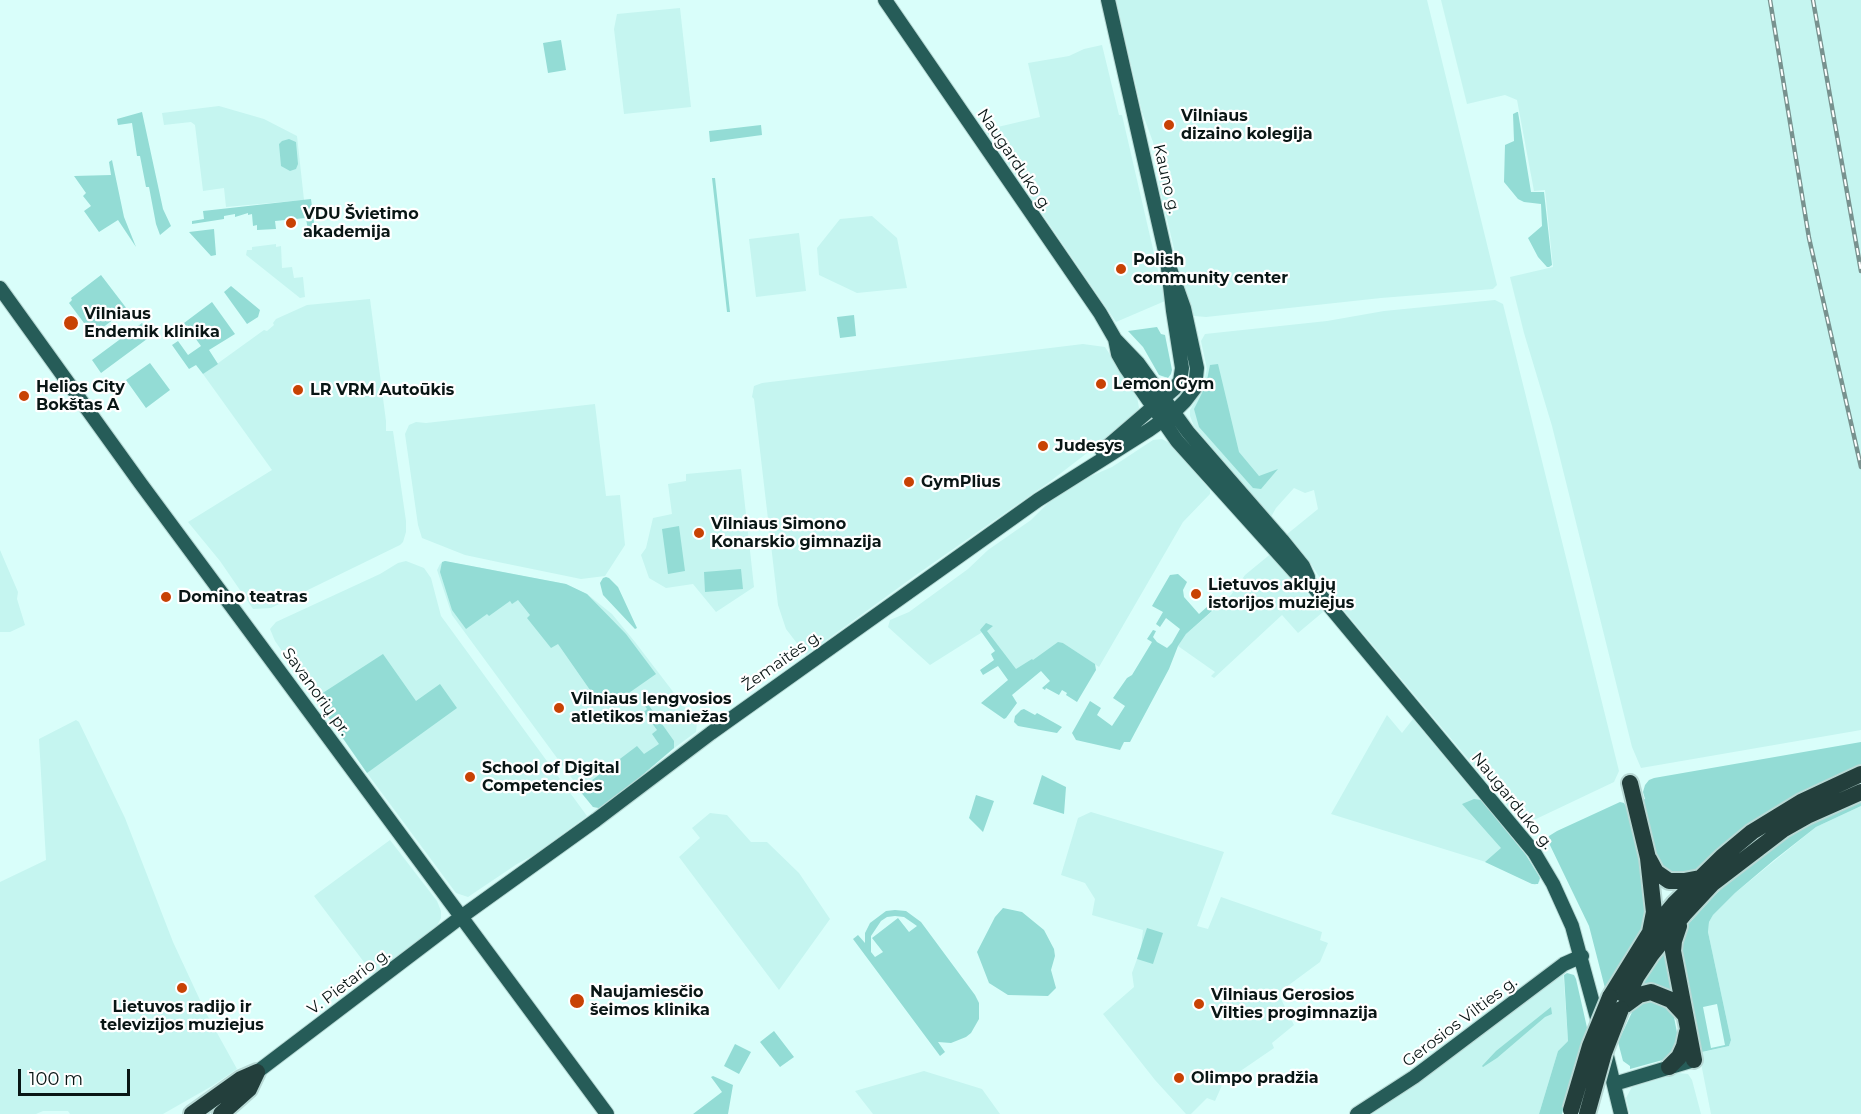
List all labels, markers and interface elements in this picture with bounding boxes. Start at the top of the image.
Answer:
street label: Naugarduko g. [973,105,1055,215]
place label: Vilniaus dizaino kolegija [1181,106,1313,144]
marker: Vilniaus dizaino kolegija [1162,118,1176,132]
street label: Kauno g. [1149,142,1183,216]
place label: VDU Švietimo akademija [303,204,419,242]
marker: VDU Švietimo akademija [284,216,298,230]
place label: Polish community center [1133,250,1288,288]
marker: Polish community center [1114,262,1128,276]
place label: Vilniaus Endemik klinika [84,304,220,342]
marker: Vilniaus Endemik klinika [62,314,80,332]
place label: Lemon Gym [1113,374,1214,394]
place label: Helios City Bokštas A [36,377,125,415]
marker: Lemon Gym [1094,377,1108,391]
place label: LR VRM Autoūkis [310,380,454,400]
marker: LR VRM Autoūkis [291,383,305,397]
marker: Helios City Bokštas A [17,389,31,403]
place label: Judesys [1055,436,1122,456]
marker: Judesys [1036,439,1050,453]
place label: GymPlius [921,472,1001,492]
marker: GymPlius [902,475,916,489]
place label: Vilniaus Simono Konarskio gimnazija [711,514,882,552]
marker: Vilniaus Simono Konarskio gimnazija [692,526,706,540]
place label: Lietuvos aklųjų istorijos muziejus [1208,575,1354,613]
place label: Domino teatras [178,587,307,607]
marker: Lietuvos aklųjų istorijos muziejus [1189,587,1203,601]
marker: Domino teatras [159,590,173,604]
street label: Žemaitės g. [739,627,825,695]
street label: Savanorių pr. [278,644,354,740]
place label: Vilniaus lengvosios atletikos maniežas [571,689,732,727]
marker: Vilniaus lengvosios atletikos maniežas [552,701,566,715]
street label: Naugarduko g. [1467,749,1557,853]
place label: School of Digital Competencies [482,758,620,796]
marker: School of Digital Competencies [463,770,477,784]
street label: V. Pietario g. [304,945,394,1019]
street label: Gerosios Vilties g. [1399,973,1521,1071]
marker: Lietuvos radijo ir televizijos muziejus [175,981,189,995]
place label: Naujamiesčio šeimos klinika [590,982,710,1020]
place label: Vilniaus Gerosios Vilties progimnazija [1211,985,1378,1023]
marker: Naujamiesčio šeimos klinika [568,992,586,1010]
place label: Lietuvos radijo ir televizijos muziejus [100,997,264,1035]
marker: Vilniaus Gerosios Vilties progimnazija [1192,997,1206,1011]
scale bar [21,1057,134,1095]
text: 100 m [29,1068,83,1090]
place label: Olimpo pradžia [1191,1068,1319,1088]
marker: Olimpo pradžia [1172,1071,1186,1085]

